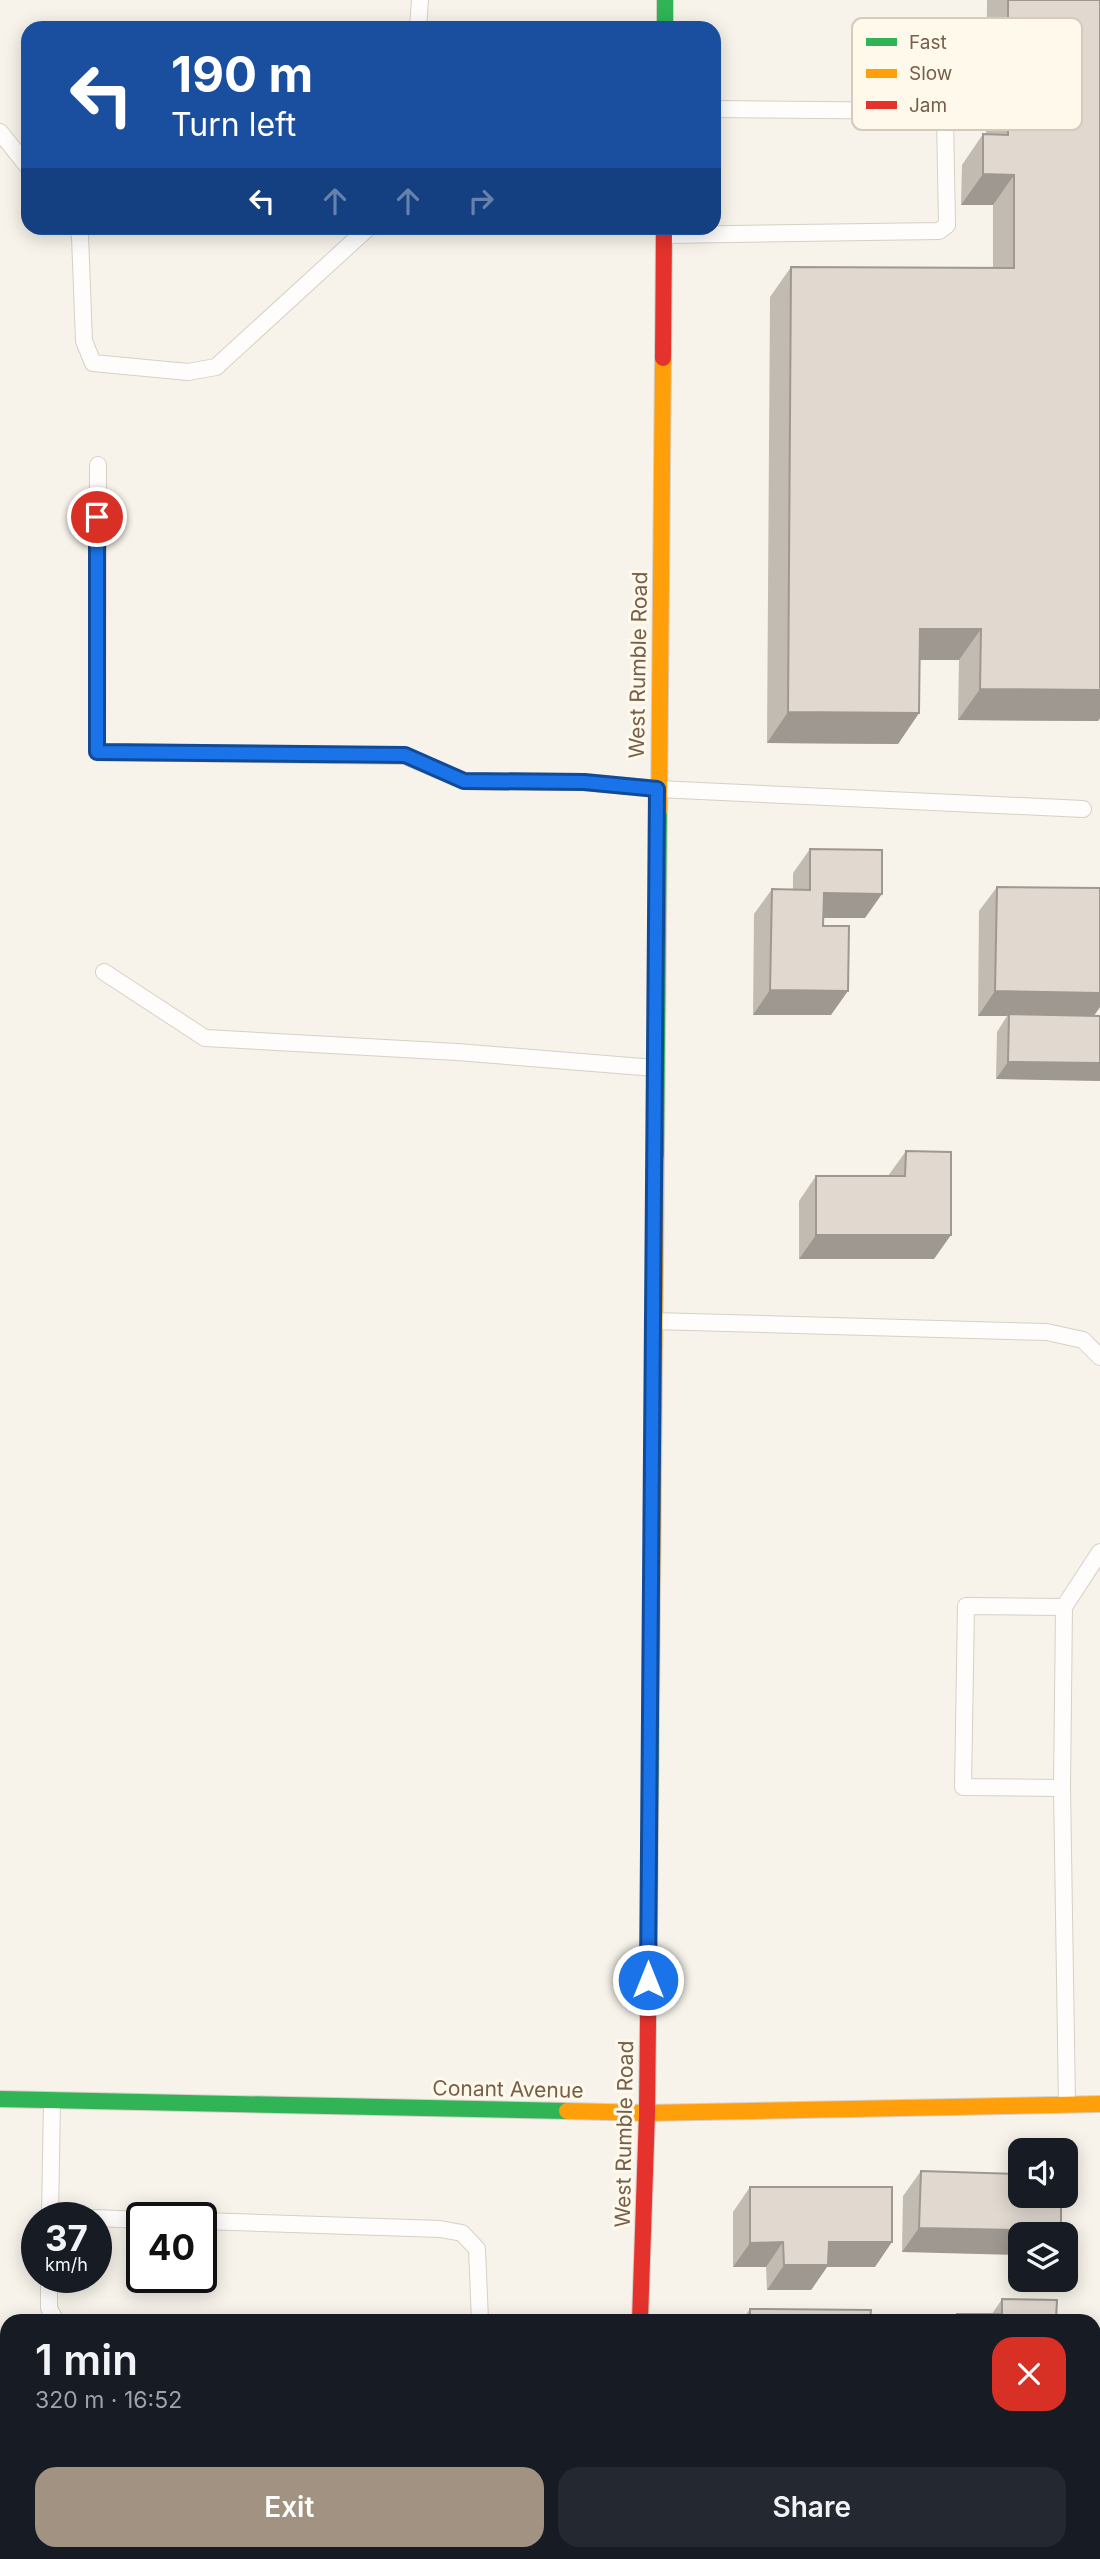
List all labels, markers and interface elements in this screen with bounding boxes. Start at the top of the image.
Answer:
legend [852,18,1082,130]
text: Fast [909,31,947,54]
text: 190 m [171,45,313,104]
icon: left [56,49,147,140]
text: Slow [909,62,952,85]
text: Jam [909,94,947,117]
text: Turn left [171,105,296,144]
icon: left [243,182,281,220]
icon: ahead [316,182,354,220]
icon: ahead [389,182,427,220]
icon: right [462,182,500,220]
pin [67,487,127,547]
icon: arrive [78,498,116,536]
street label: West Rumble Road [624,571,652,759]
position arrow [611,1943,685,2017]
street label: West Rumble Road [610,2040,638,2228]
street label: Conant Avenue [432,2075,584,2103]
map controls [1008,2138,1078,2292]
button: sound [1008,2138,1078,2208]
speed limit sign: 40 [126,2202,217,2293]
text: 37 [45,2217,88,2259]
button: layers [1008,2222,1078,2292]
text: km/h [45,2254,88,2275]
text: 1 min [35,2334,138,2385]
button: close [992,2337,1066,2411]
text: 320 m · 16:52 [35,2386,182,2414]
button: Exit [35,2467,544,2547]
button: Share [558,2467,1066,2547]

